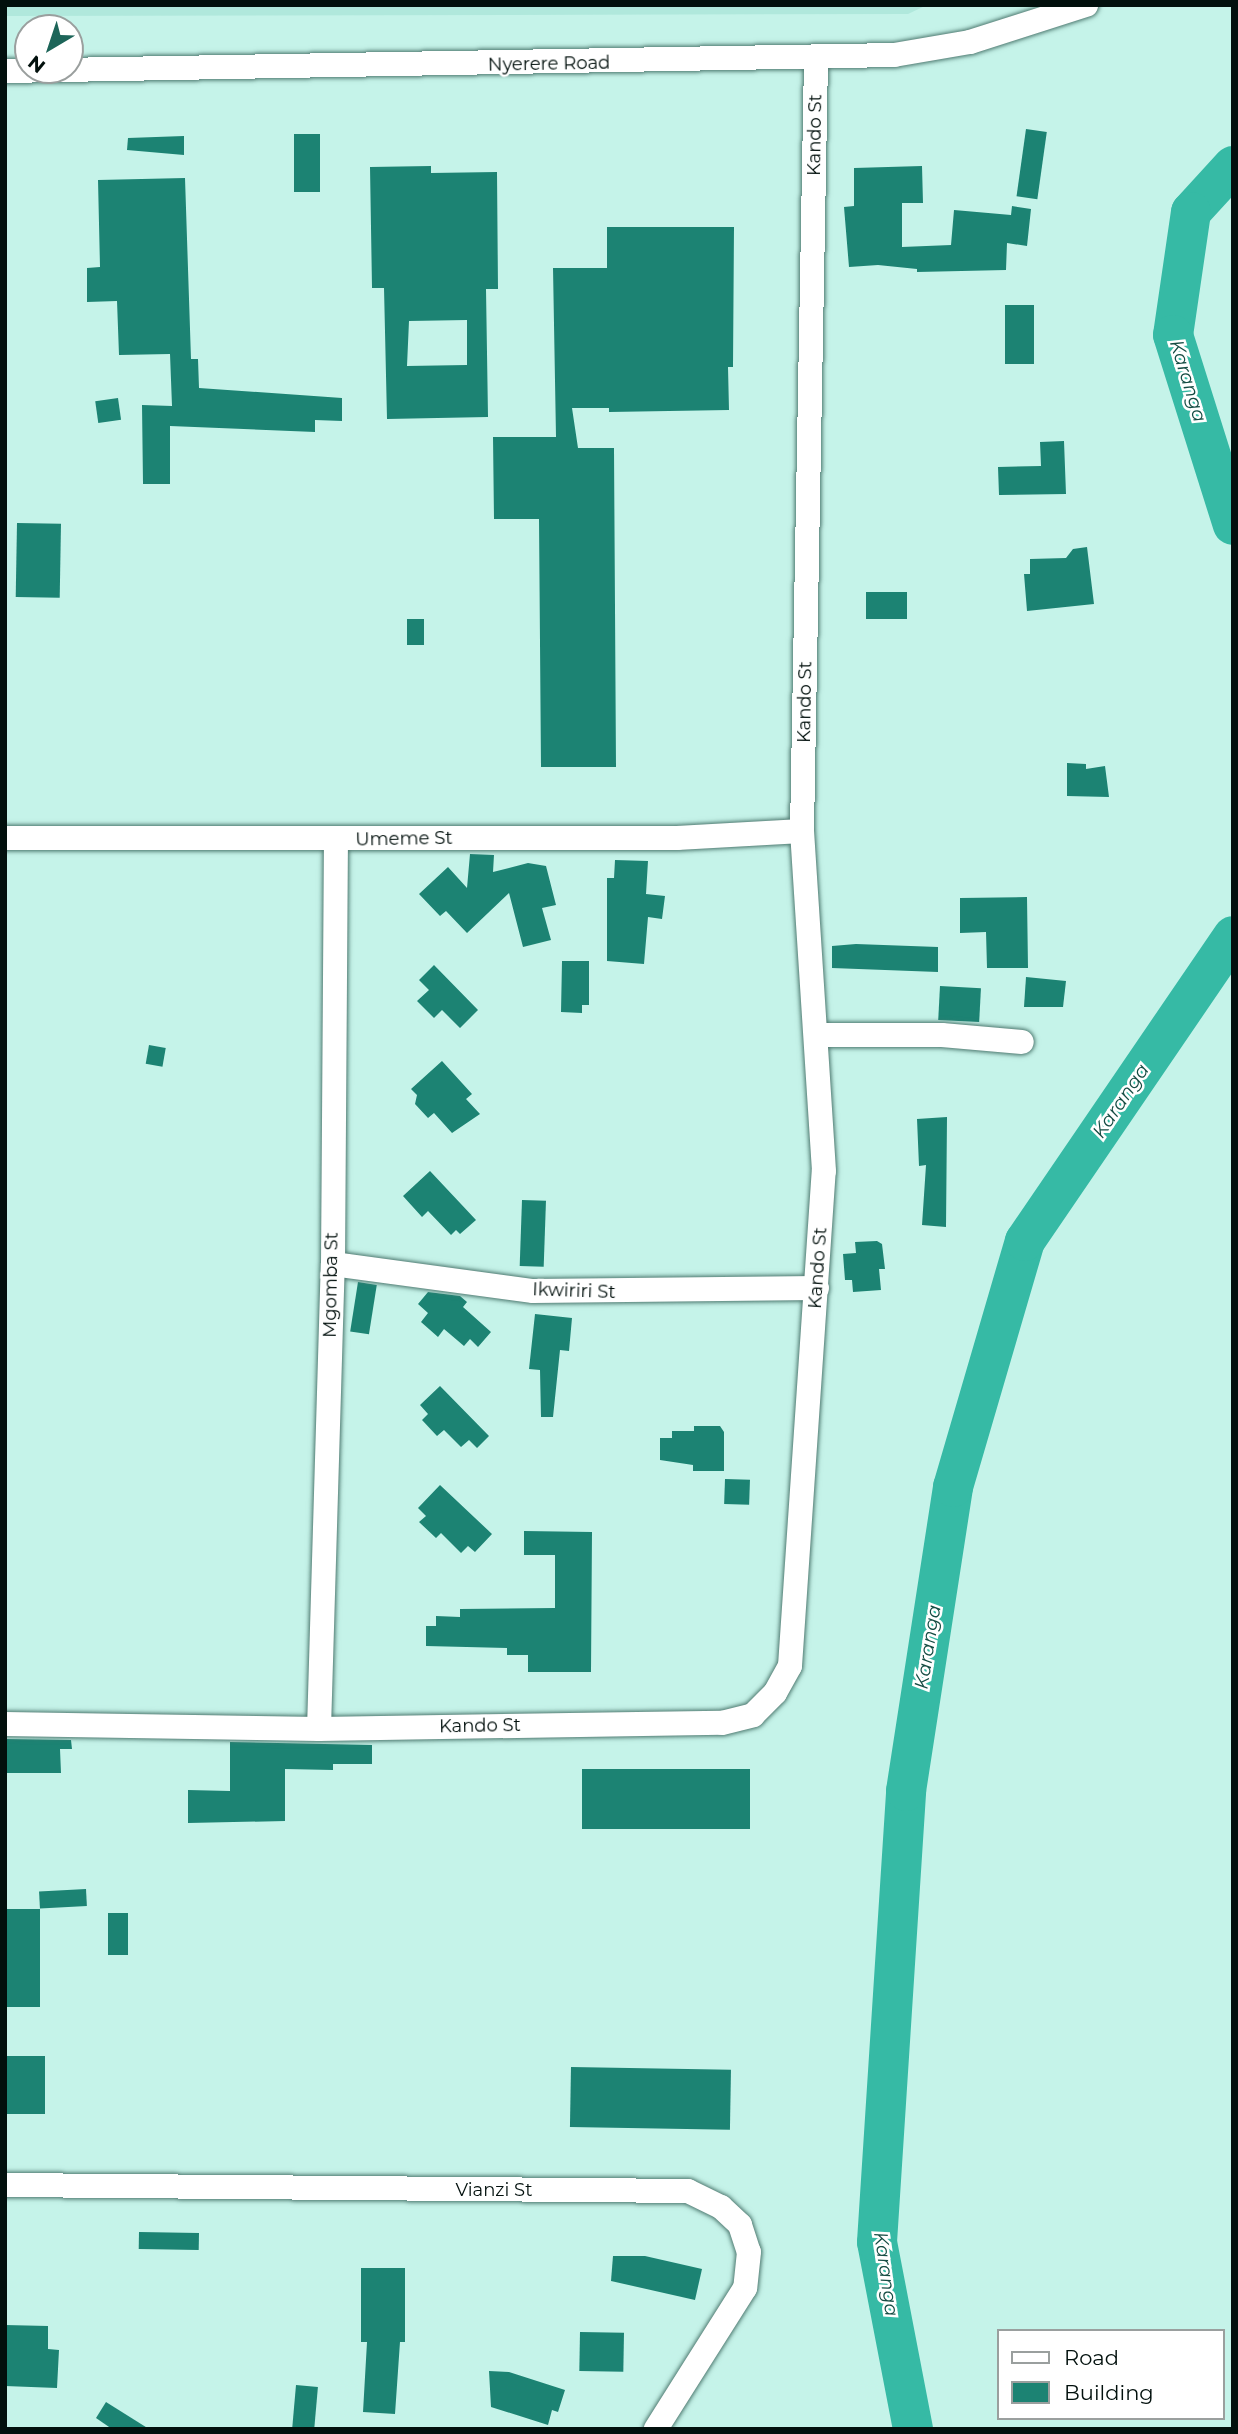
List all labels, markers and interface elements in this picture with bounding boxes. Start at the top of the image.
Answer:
north arrow [14,14,84,84]
text: N [24,50,50,78]
street label: Nyerere Road [488,52,610,76]
street label: Kando St [803,94,827,176]
water label: Karanga [1165,337,1211,425]
street label: Kando St [793,661,817,743]
street label: Umeme St [355,827,453,851]
water label: Karanga [1088,1059,1154,1143]
street label: Kando St [804,1226,832,1310]
street label: Mgomba St [319,1232,343,1338]
street label: Ikwiriri St [532,1279,616,1303]
water label: Karanga [910,1603,946,1691]
street label: Kando St [439,1714,521,1738]
street label: Vianzi St [455,2179,533,2201]
water label: Karanga [869,2230,903,2318]
legend [996,2329,1224,2420]
text: Road [1064,2345,1119,2370]
text: Building [1064,2380,1154,2405]

